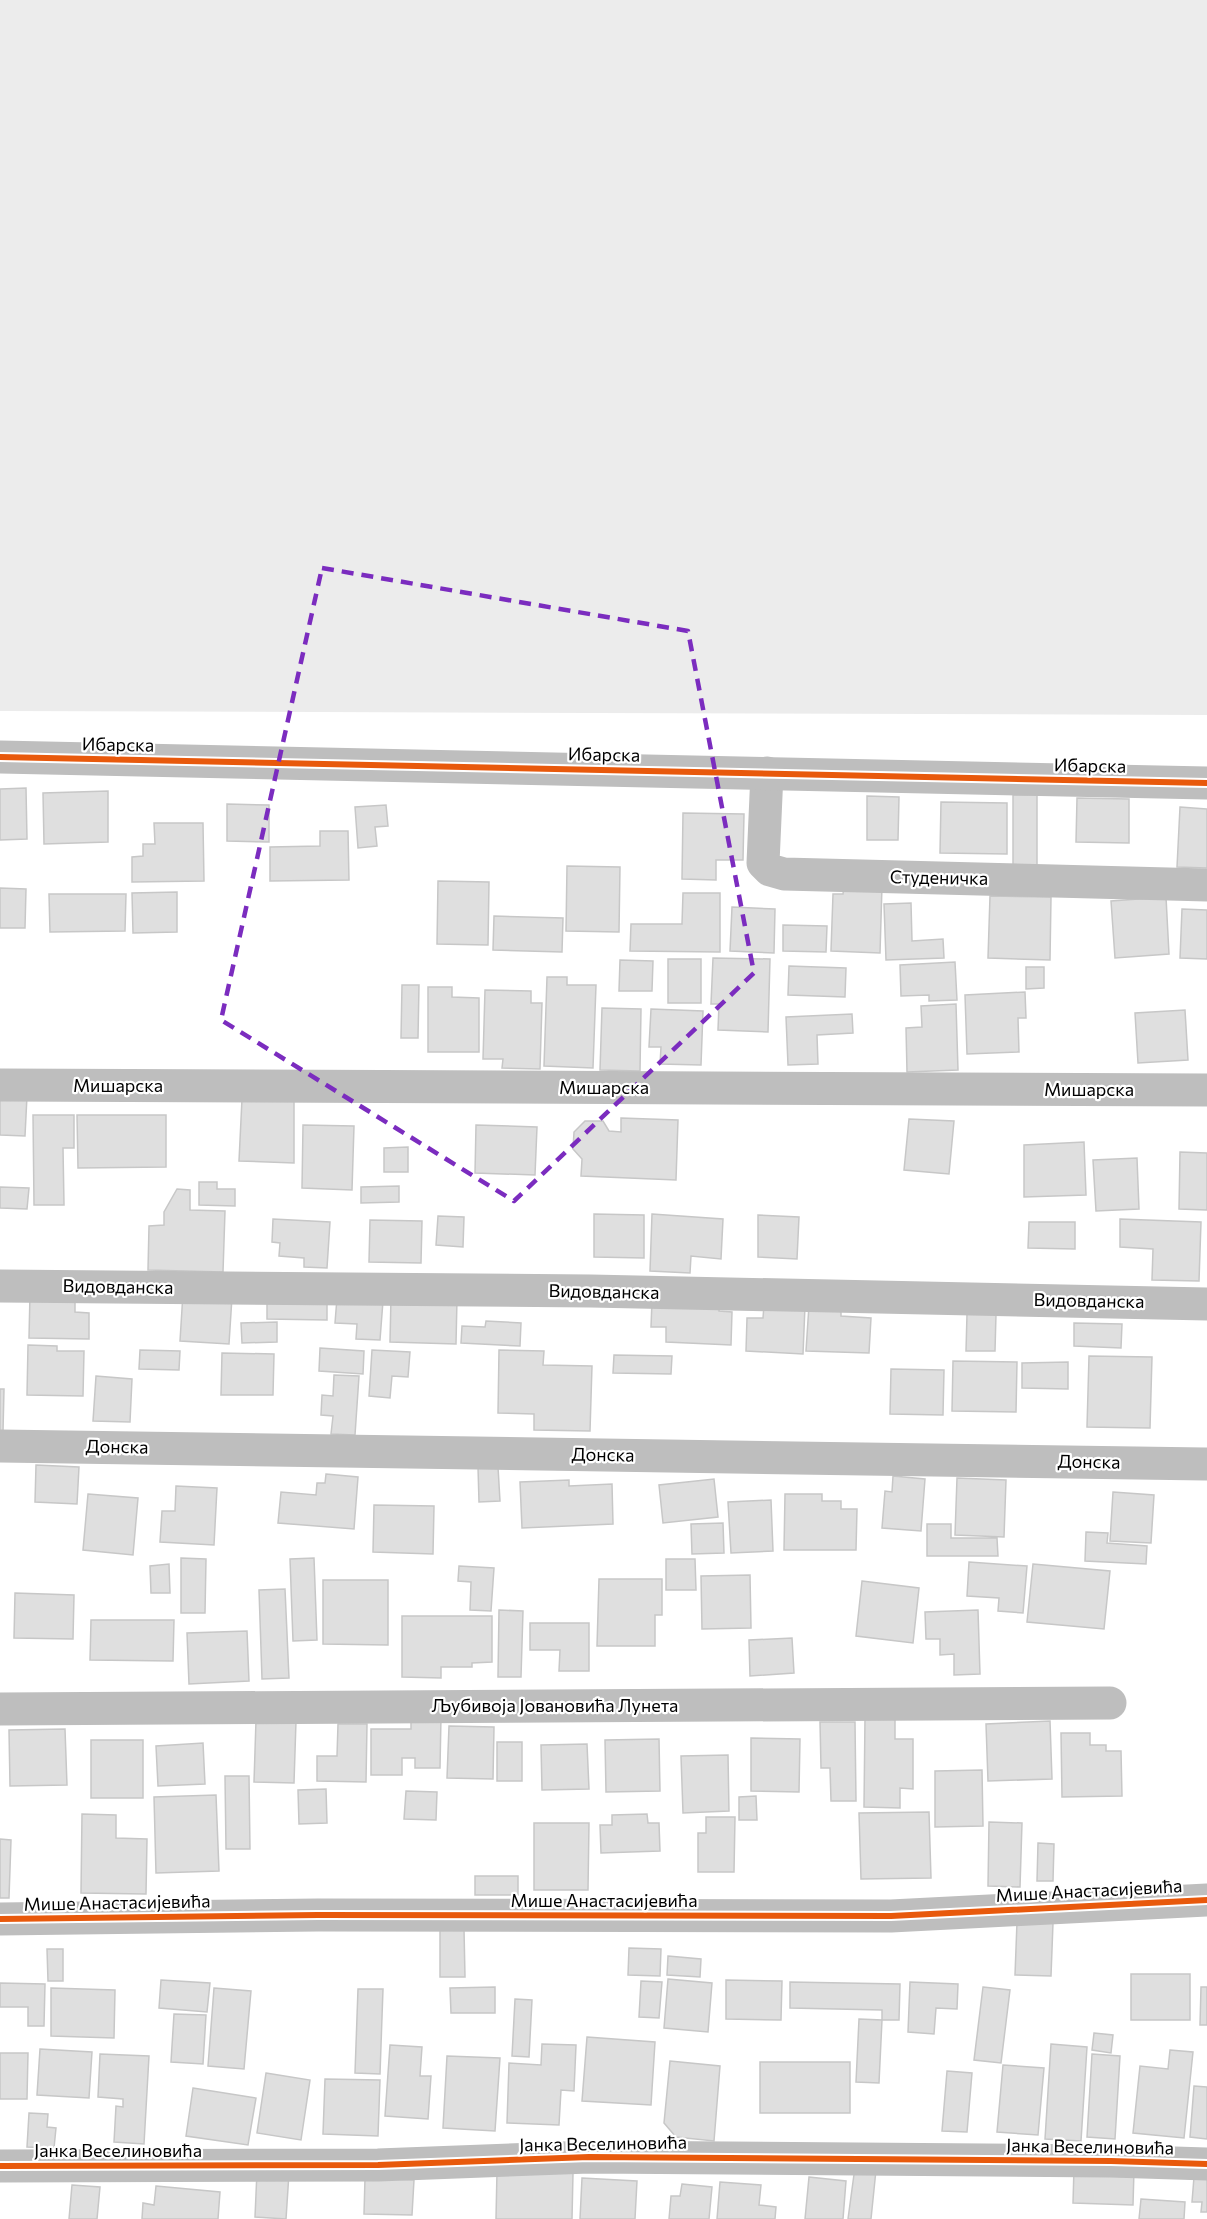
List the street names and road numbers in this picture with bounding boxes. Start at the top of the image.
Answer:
street label: Ибарска [82,732,154,756]
street label: Ибарска [568,742,640,766]
street label: Ибарска [1054,753,1126,777]
street label: Студеничка [890,865,988,889]
street label: Мишарска [73,1074,163,1096]
street label: Мишарска [559,1076,649,1098]
street label: Мишарска [1044,1078,1134,1100]
street label: Видовданска [62,1274,174,1298]
street label: Видовданска [548,1279,660,1303]
street label: Видовданска [1033,1288,1145,1312]
street label: Донска [85,1434,149,1458]
street label: Донска [571,1442,635,1466]
street label: Донска [1057,1449,1121,1473]
street label: Љубивоја Јовановића Лунета [432,1694,678,1716]
street label: Мише Анастасијевића [995,1874,1183,1906]
street label: Мише Анастасијевића [23,1889,211,1915]
street label: Мише Анастасијевића [511,1889,697,1911]
street label: Јанка Веселиновића [519,2131,687,2155]
street label: Јанка Веселиновића [1006,2134,1174,2158]
street label: Јанка Веселиновића [34,2139,202,2161]

